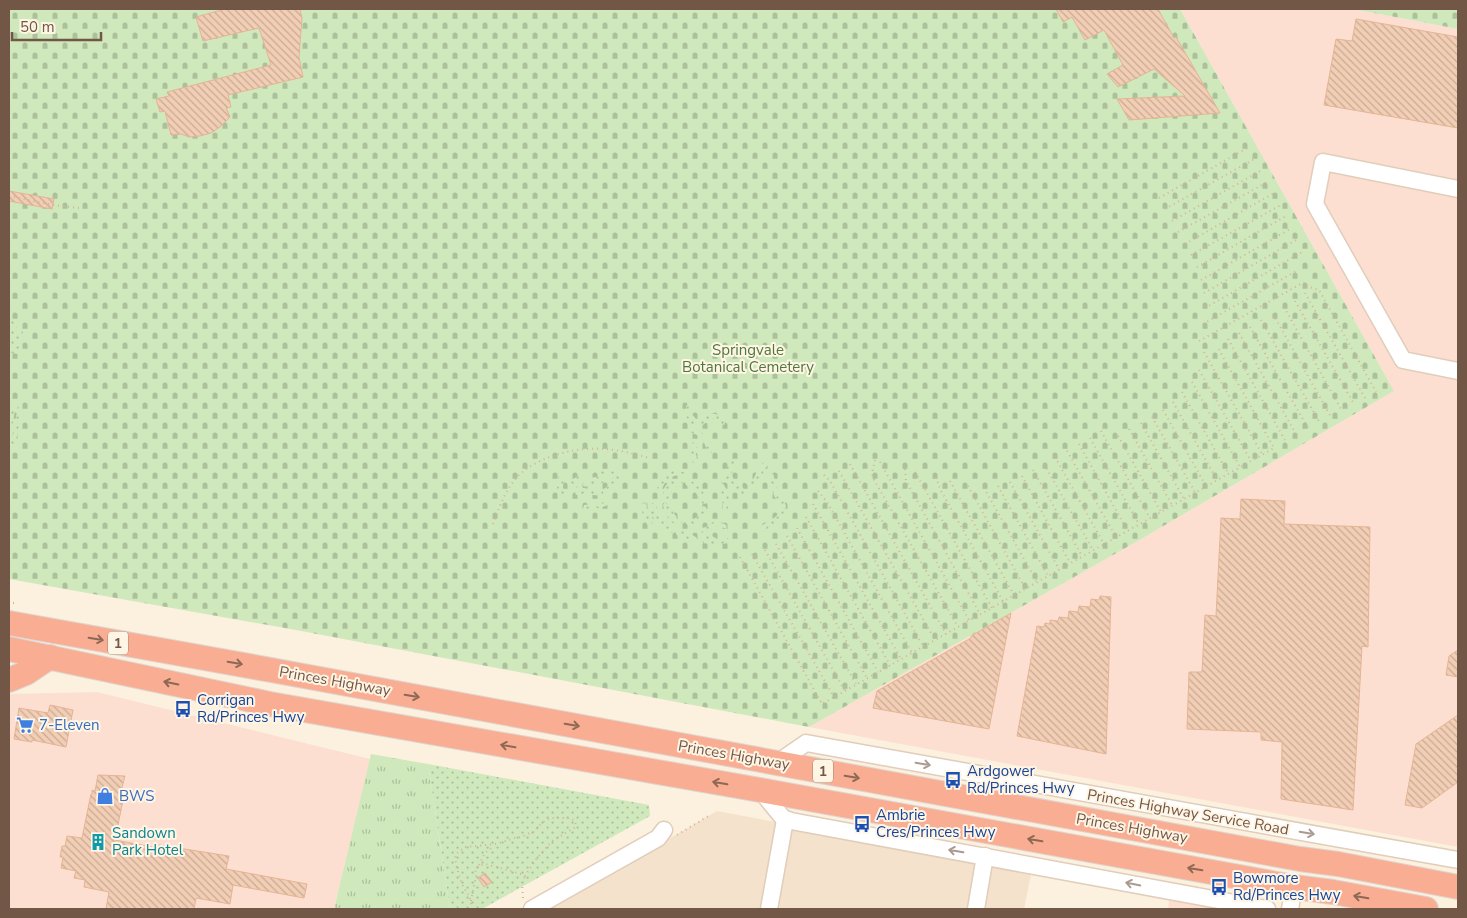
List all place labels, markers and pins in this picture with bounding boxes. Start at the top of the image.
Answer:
place label: Corrigan Rd/Princes Hwy [197,690,305,727]
bus stop icon: Corrigan Rd/Princes Hwy [173,699,193,719]
supermarket icon: 7-Eleven [15,715,35,735]
place label: 7-Eleven [39,715,99,735]
place label: Ardgower Rd/Princes Hwy [967,761,1075,798]
bus stop icon: Ardgower Rd/Princes Hwy [943,770,963,790]
shop icon: BWS [95,786,115,806]
place label: BWS [119,786,155,806]
place label: Ambrie Cres/Princes Hwy [876,805,996,842]
bus stop icon: Ambrie Cres/Princes Hwy [852,814,872,834]
place label: Sandown Park Hotel [112,823,184,860]
building icon: Sandown Park Hotel [88,832,108,852]
place label: Bowmore Rd/Princes Hwy [1233,868,1341,905]
bus stop icon: Bowmore Rd/Princes Hwy [1209,877,1229,897]

